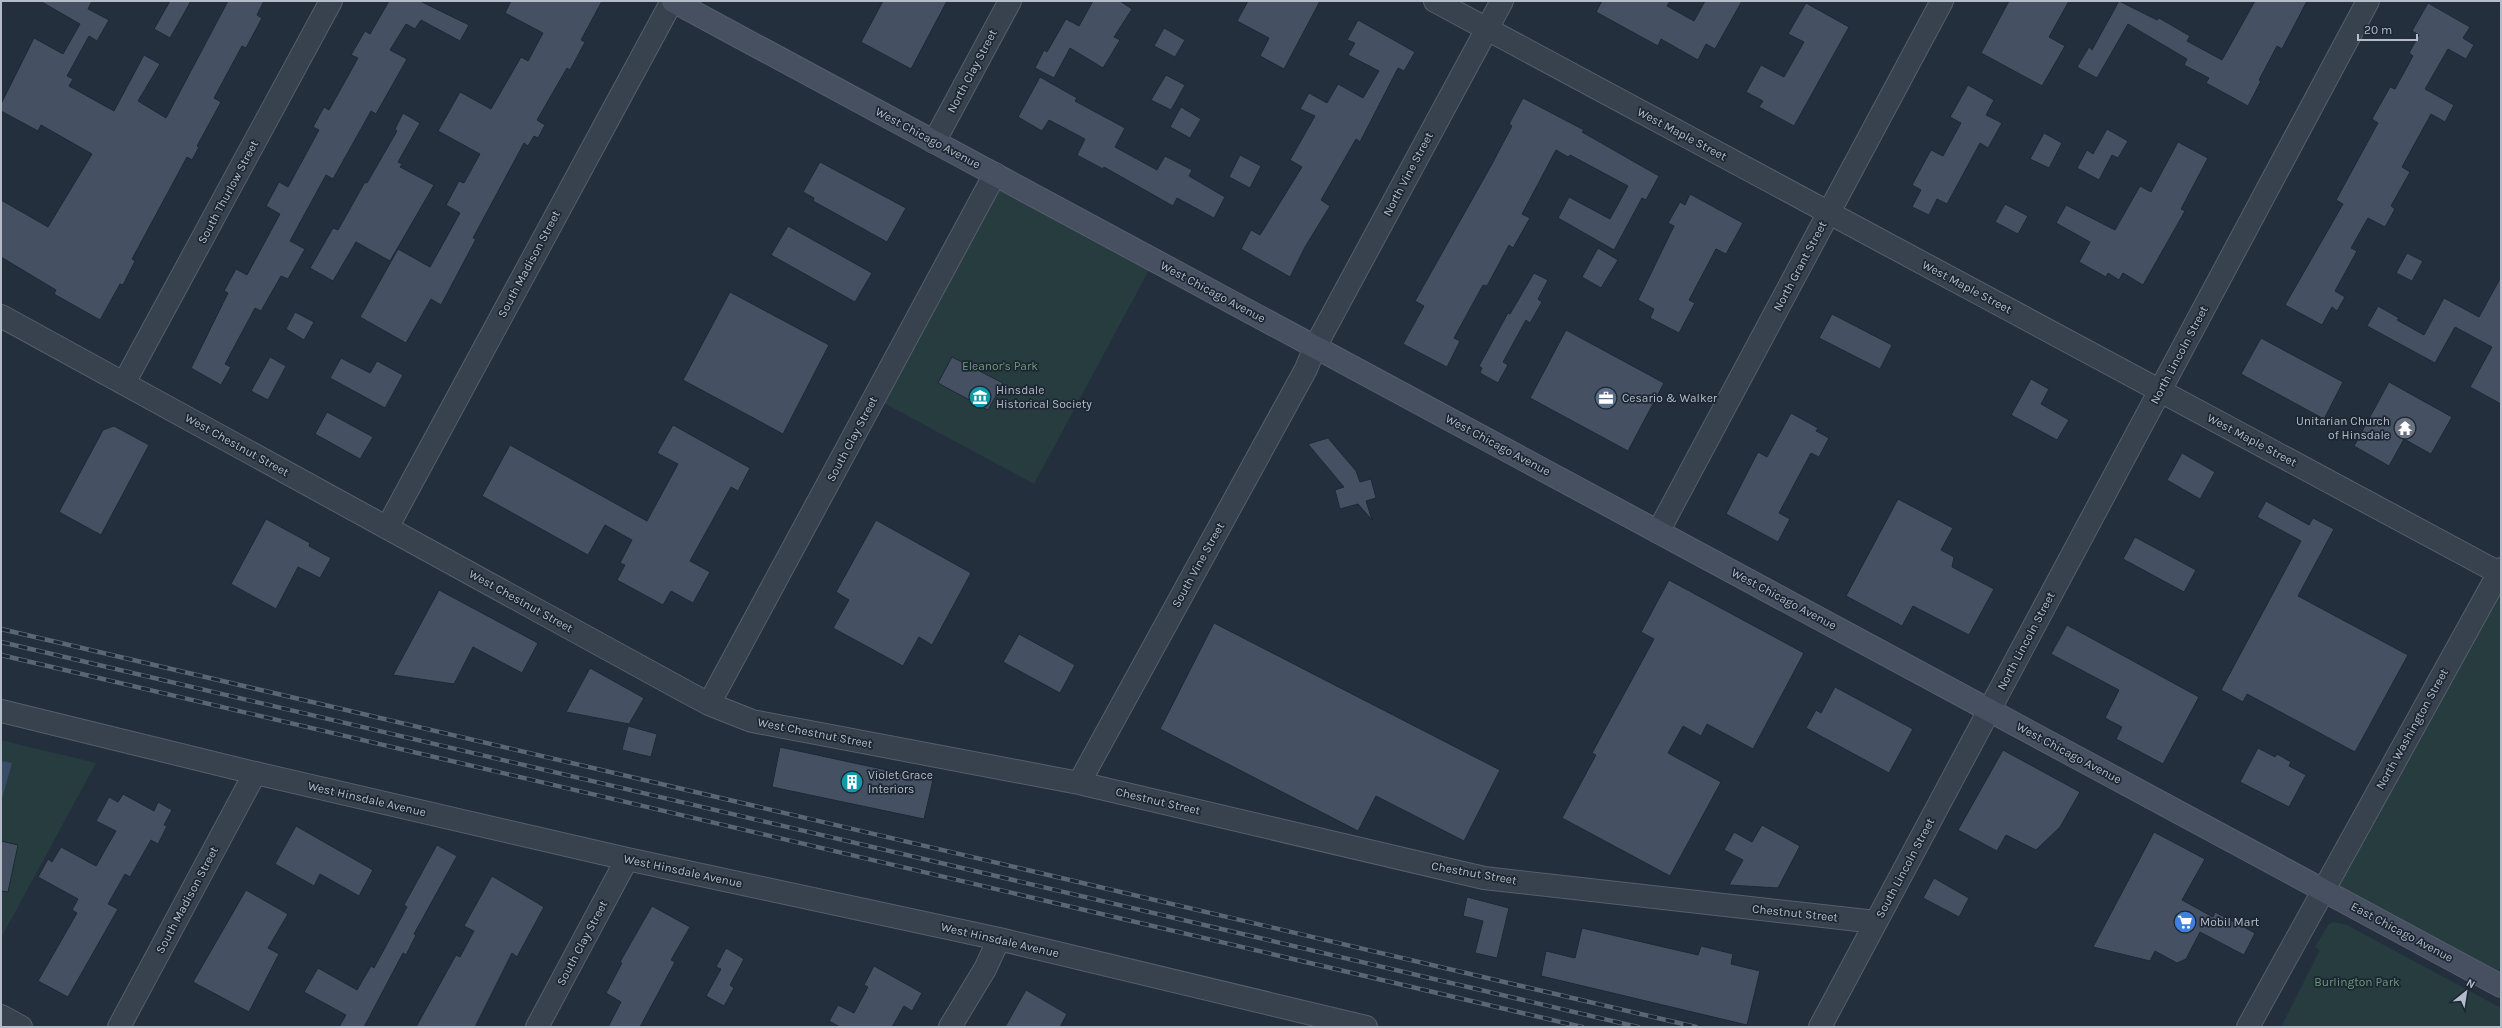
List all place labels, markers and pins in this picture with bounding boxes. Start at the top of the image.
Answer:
place label: Hinsdale Historical Society [996,383,1092,411]
museum icon: Hinsdale Historical Society [967,384,993,410]
office icon: Cesario & Walker [1593,385,1619,411]
place label: Cesario & Walker [1622,391,1718,405]
place label: Unitarian Church of Hinsdale [2296,414,2390,442]
temple icon: Unitarian Church of Hinsdale [2392,415,2418,441]
place label: Violet Grace Interiors [868,768,933,796]
building icon: Violet Grace Interiors [839,769,865,795]
supermarket icon: Mobil Mart [2172,909,2198,935]
place label: Mobil Mart [2200,915,2260,929]

